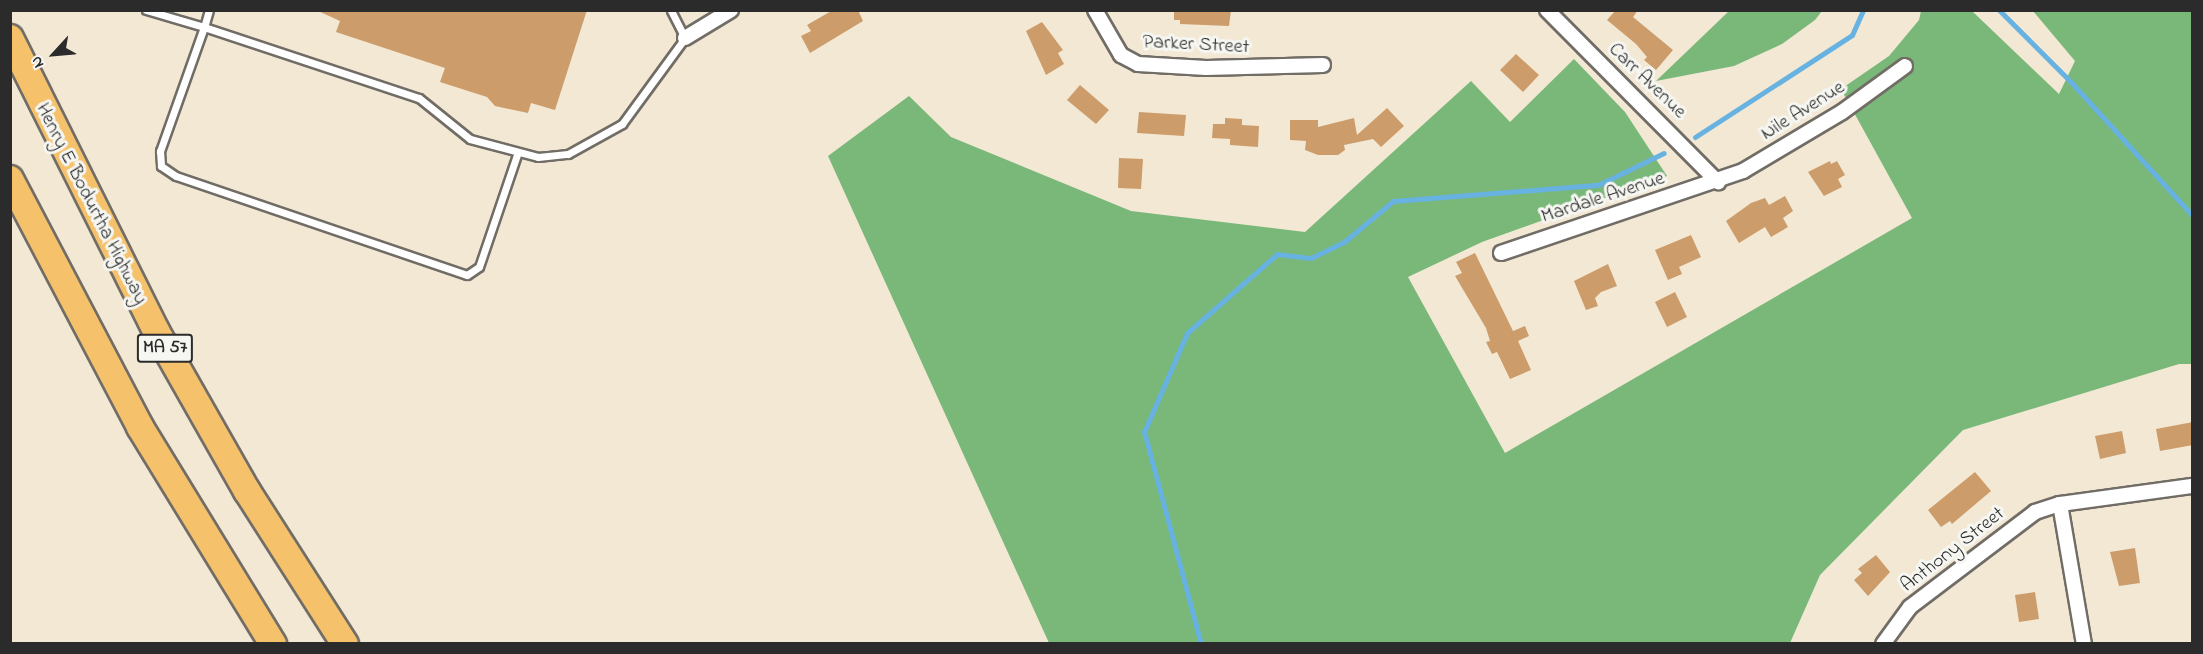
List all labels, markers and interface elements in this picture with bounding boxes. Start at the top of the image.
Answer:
north arrow [24,24,84,84]
street label: Parker Street [1142,30,1250,60]
street label: Carr Avenue [1603,38,1691,124]
text: N [25,52,51,72]
street label: Nile Avenue [1757,76,1849,146]
street label: Henry E Bodurtha Highway [30,99,152,309]
street label: Mardale Avenue [1538,167,1668,229]
road number: MA 57 [136,333,194,363]
street label: Anthony Street [1896,502,2010,598]

